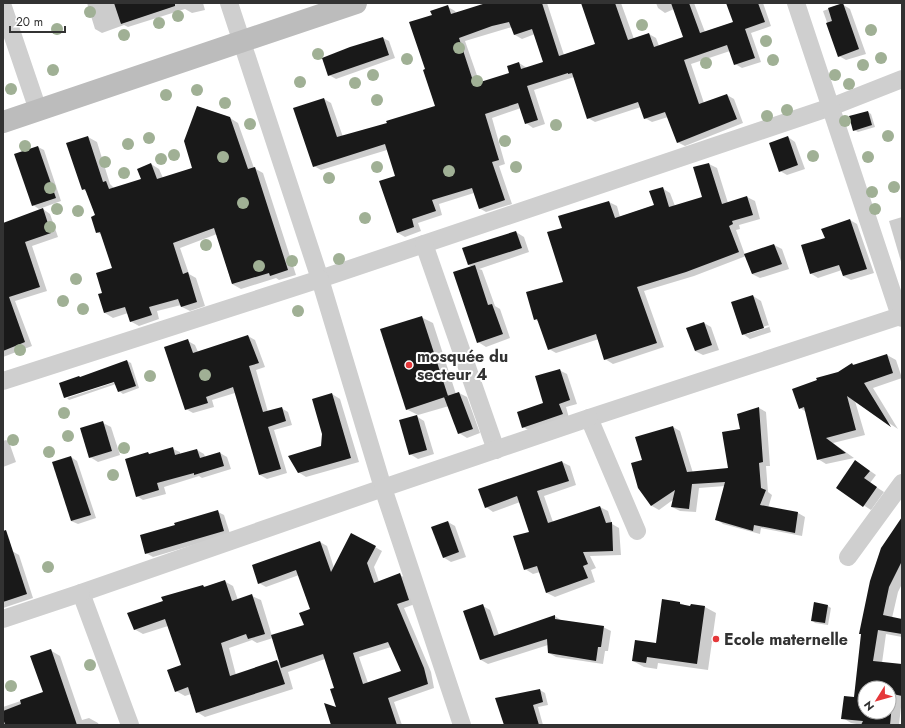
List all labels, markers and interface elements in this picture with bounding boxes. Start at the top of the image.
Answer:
scale bar [10,8,65,34]
text: 20 m [16,13,43,31]
place label: mosquée du secteur 4 [417,345,508,386]
marker: mosquée du secteur 4 [404,360,414,370]
place label: Ecole maternelle [724,628,848,651]
marker: Ecole maternelle [711,634,721,644]
north arrow [857,680,897,720]
text: N [860,698,878,714]

